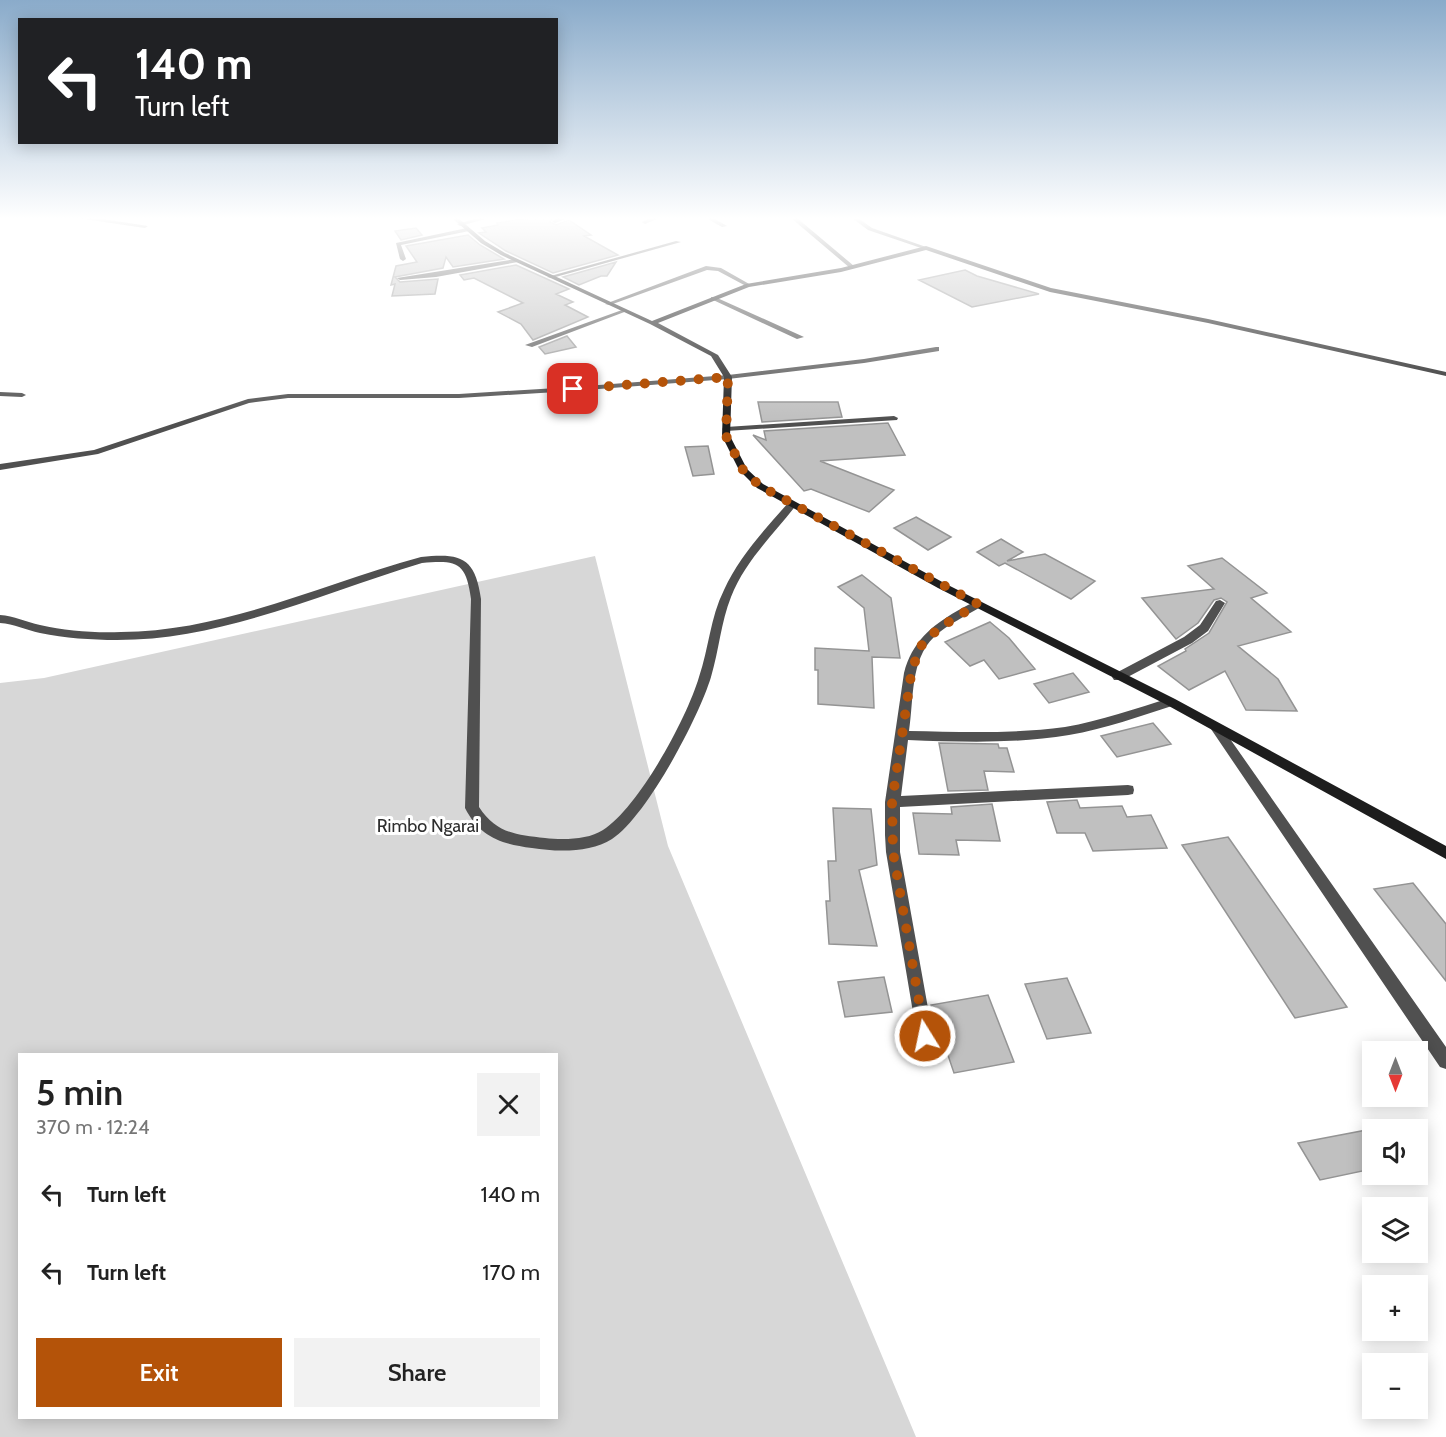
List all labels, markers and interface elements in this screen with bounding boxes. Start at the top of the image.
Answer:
text: 140 m [135,38,252,90]
icon: left [36,42,114,120]
text: Turn left [135,90,229,123]
pin [547,363,598,414]
icon: arrive [556,372,589,405]
park label: Rimbo Ngarai [377,815,479,837]
position arrow [893,1004,957,1068]
north arrow [1362,1041,1428,1107]
map controls [1362,1041,1428,1419]
text: 5 min [36,1070,123,1114]
button: close [477,1073,540,1136]
text: 370 m · 12:24 [36,1115,150,1139]
button: sound [1362,1119,1428,1185]
icon: left [36,1178,69,1211]
text: Turn left [87,1181,166,1208]
text: 140 m [481,1181,540,1208]
button: layers [1362,1197,1428,1263]
icon: left [36,1256,69,1289]
text: Turn left [87,1259,166,1286]
text: 170 m [482,1259,540,1286]
button: + [1362,1275,1428,1341]
button: Exit [36,1338,282,1407]
button: Share [294,1338,540,1407]
button: − [1362,1353,1428,1419]

